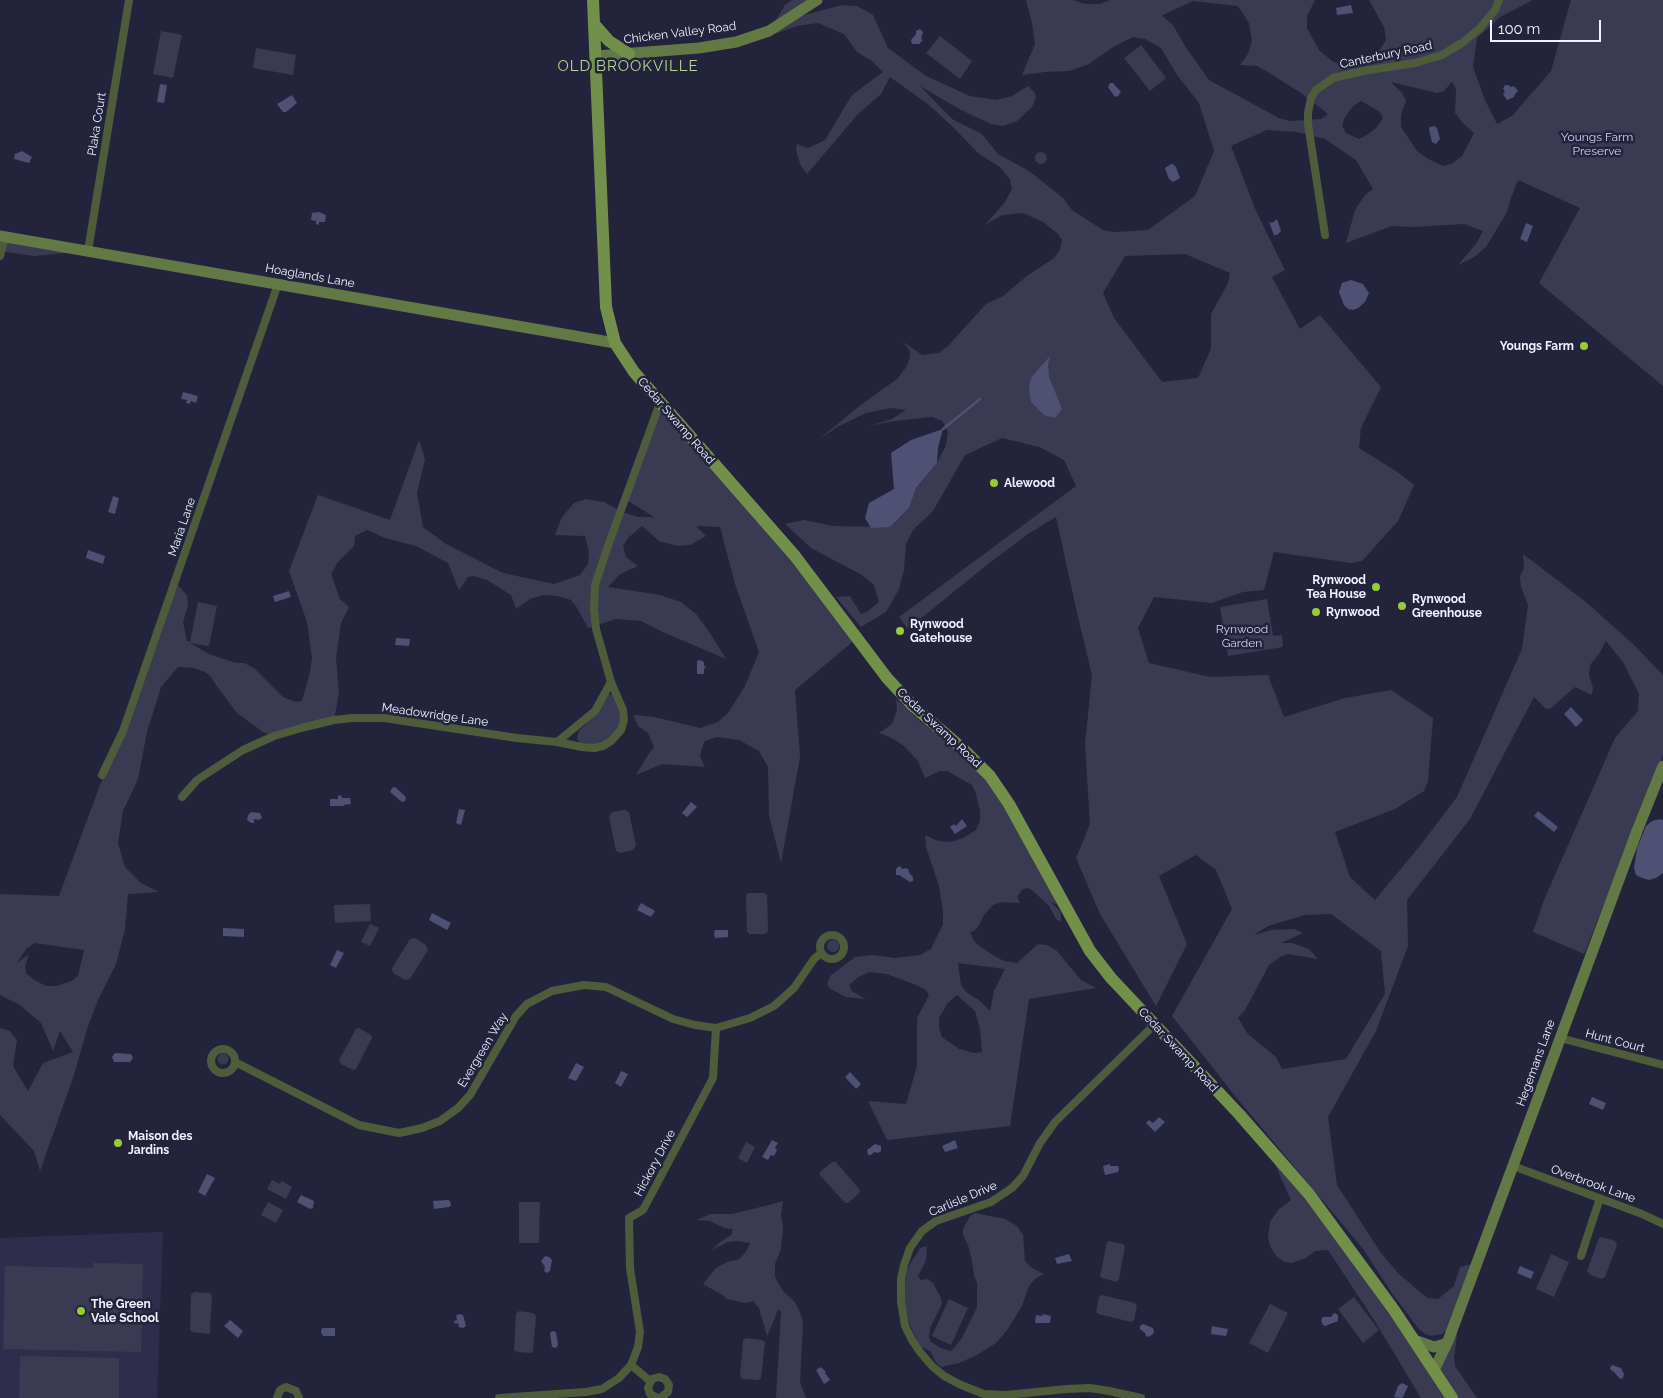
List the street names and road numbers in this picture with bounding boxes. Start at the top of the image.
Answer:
street label: Chicken Valley Road [623,19,737,47]
street label: Canterbury Road [1339,38,1433,72]
street label: Plaka Court [85,91,109,157]
street label: Hoaglands Lane [264,261,356,291]
street label: Cedar Swamp Road [634,375,718,467]
street label: Maria Lane [165,496,199,558]
street label: Cedar Swamp Road [894,685,984,771]
street label: Meadowridge Lane [381,700,489,730]
street label: Cedar Swamp Road [1135,1005,1221,1095]
street label: Evergreen Way [455,1010,511,1090]
street label: Hegemans Lane [1514,1018,1558,1108]
street label: Hunt Court [1584,1026,1646,1056]
street label: Hickory Drive [631,1127,679,1199]
street label: Overbrook Lane [1549,1162,1637,1206]
street label: Carlisle Drive [927,1178,999,1220]

